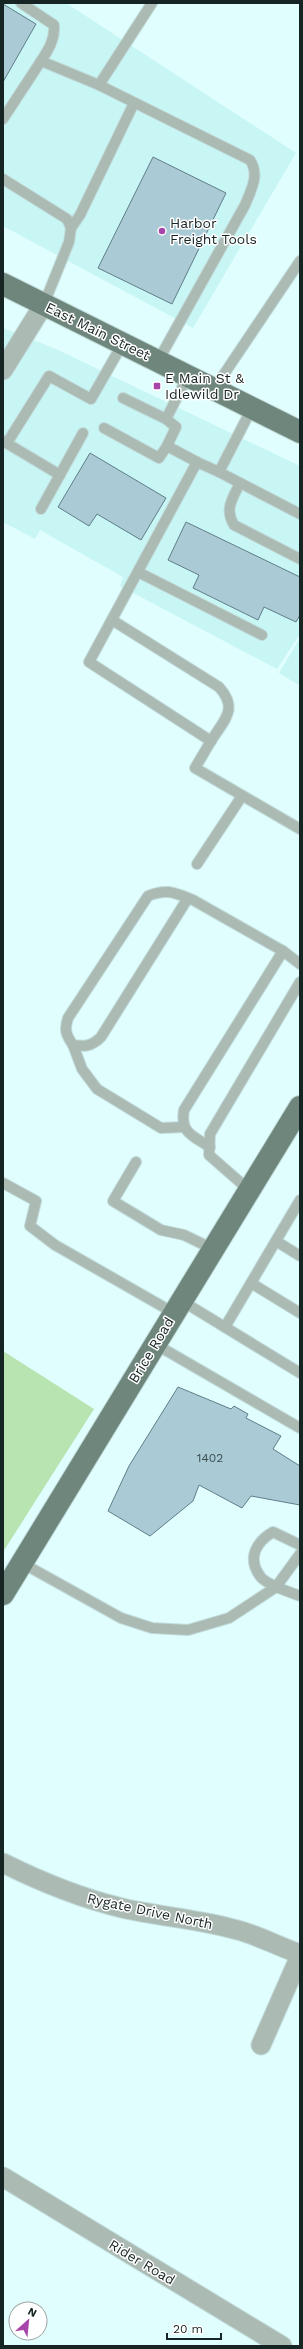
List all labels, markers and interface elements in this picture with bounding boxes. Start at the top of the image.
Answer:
place label: Harbor Freight Tools [170,215,257,247]
marker: Harbor Freight Tools [157,226,167,236]
street label: East Main Street [43,299,153,363]
place label: E Main St & Idlewild Dr [165,370,244,402]
marker: E Main St & Idlewild Dr [152,381,162,391]
street label: Brice Road [125,1314,177,1386]
house number: 1402 [197,1451,223,1465]
street label: Rygate Drive North [86,1890,214,1932]
street label: Rider Road [106,2236,178,2288]
north arrow [8,2301,48,2341]
text: N [26,2305,39,2320]
scale bar [167,2315,221,2341]
text: 20 m [173,2322,203,2336]

